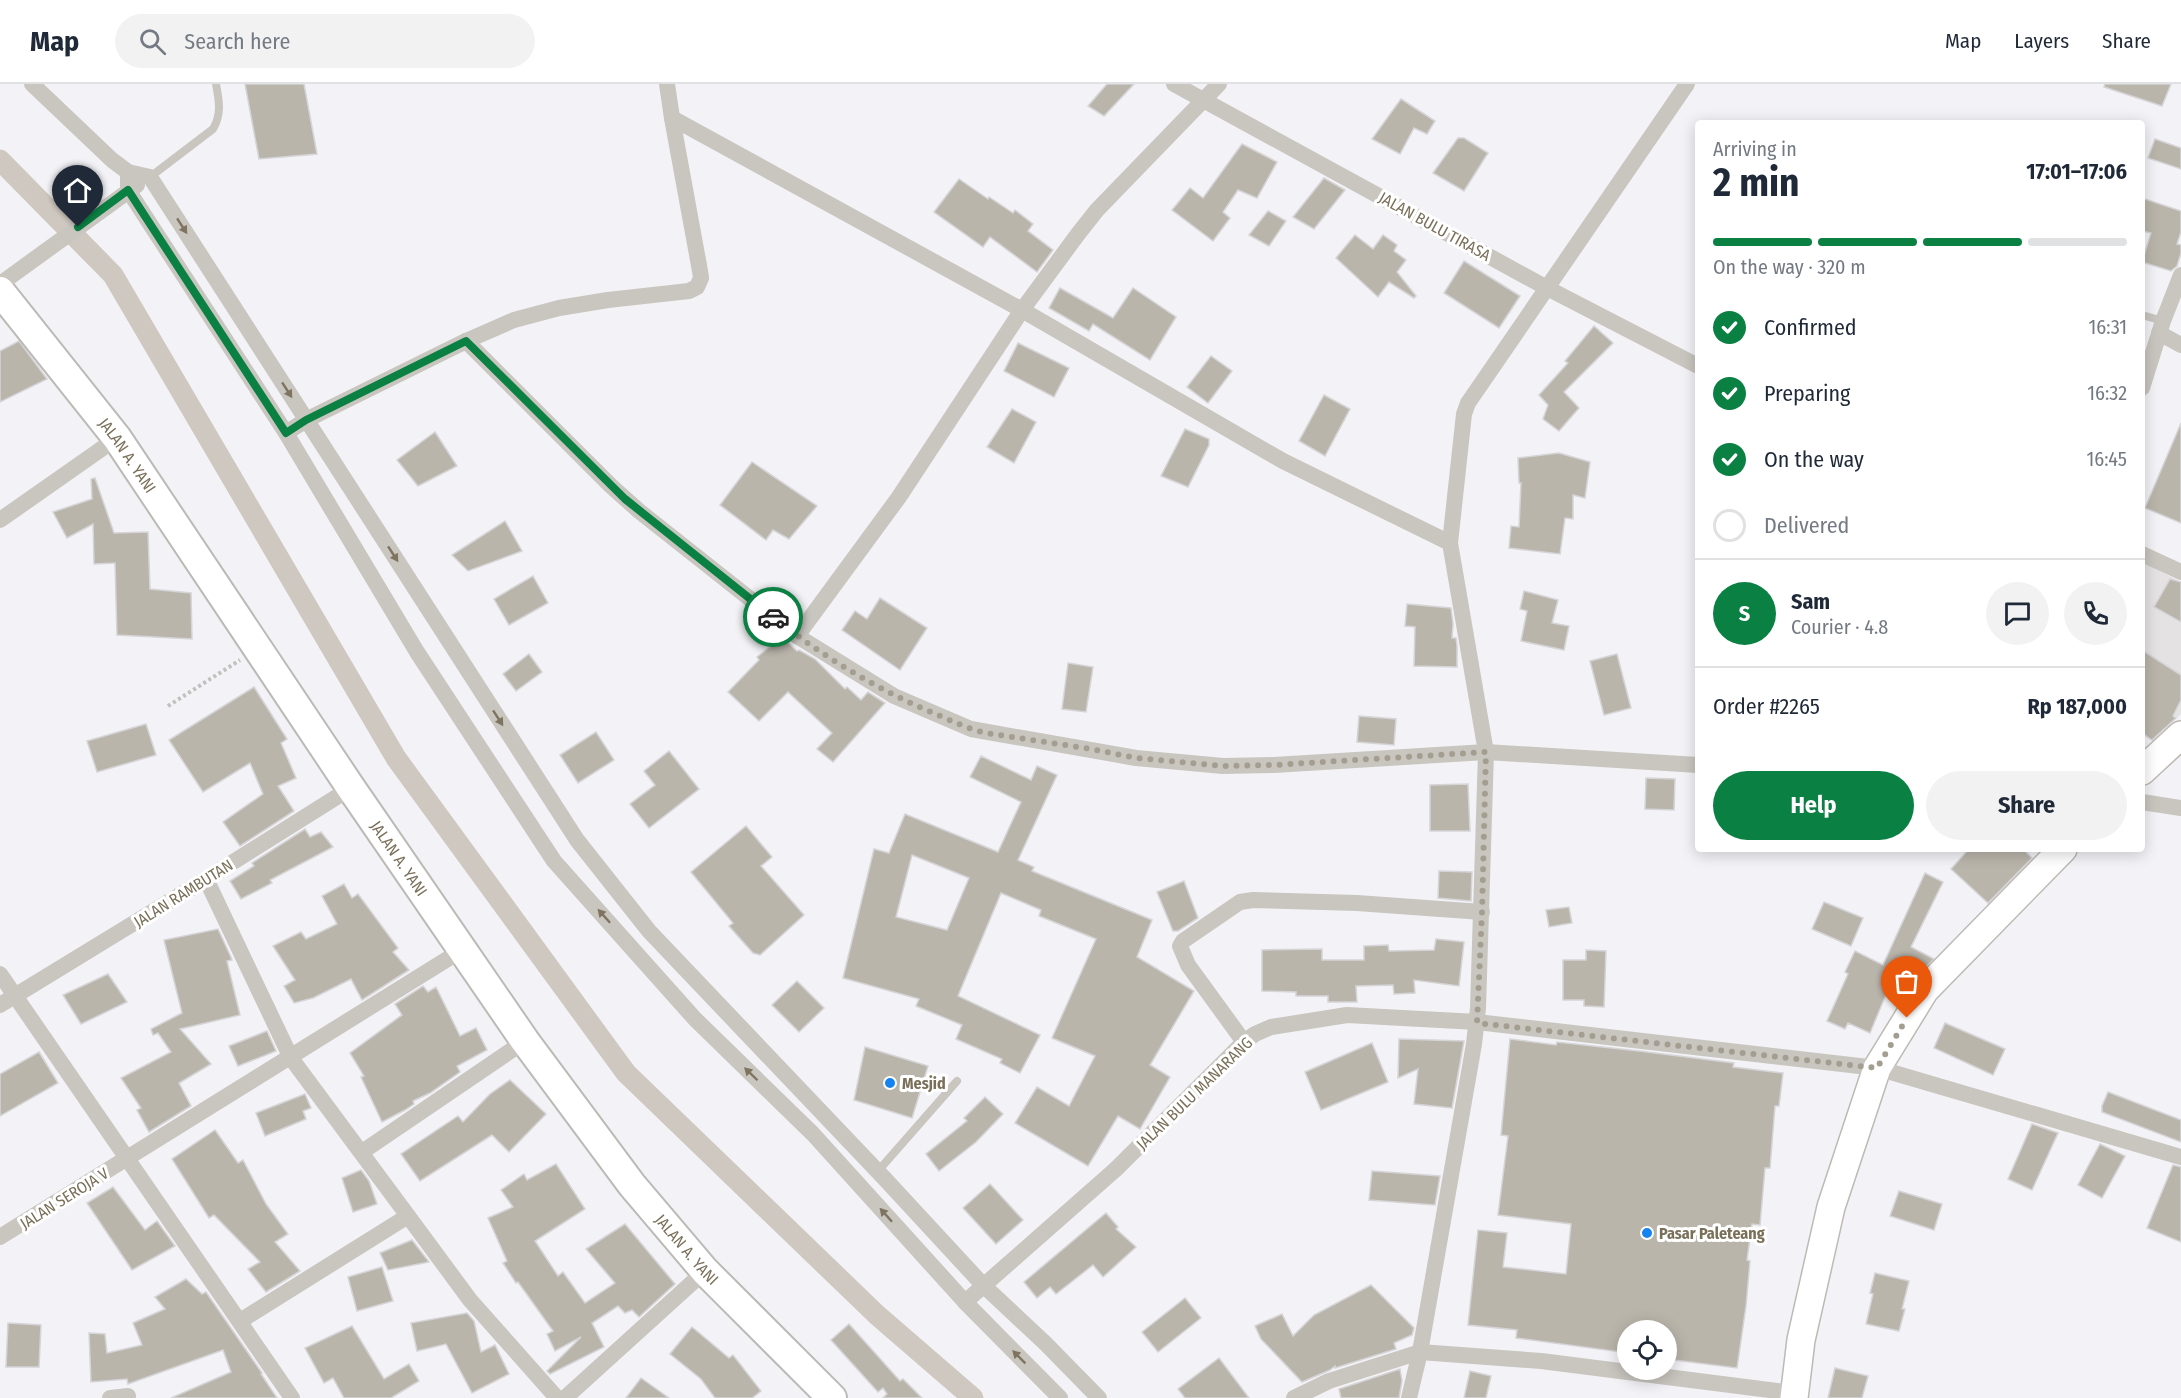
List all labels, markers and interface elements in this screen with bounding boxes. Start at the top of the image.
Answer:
search box [115,14,535,68]
text: Map [30,25,79,58]
icon: search [136,25,169,58]
text: Search here [184,28,290,55]
text: Map [1945,28,1981,54]
text: Layers [2014,28,2069,54]
text: Share [2102,28,2151,54]
text: Arriving in [1713,137,1797,161]
text: 17:01–17:06 [2026,158,2127,185]
text: 2 min [1713,160,1799,206]
pin [52,165,103,227]
icon: home [61,174,94,207]
street label: JALAN BULU TIRASA [1376,188,1494,265]
one-way arrow [176,218,187,234]
text: On the way · 320 m [1713,255,1866,279]
icon: check [1713,311,1746,344]
text: Confirmed [1764,314,1857,341]
text: 16:31 [2089,315,2127,339]
icon: check [1713,377,1746,410]
text: Preparing [1764,380,1850,407]
text: 16:32 [2087,381,2127,405]
one-way arrow [282,382,293,398]
street label: JALAN A. YANI [95,414,160,496]
icon: check [1713,443,1746,476]
text: On the way [1764,446,1864,473]
text: 16:45 [2086,447,2127,471]
text: Delivered [1764,512,1849,539]
one-way arrow [387,546,398,562]
button: chat [1986,582,2049,645]
button: phone [2064,582,2127,645]
courier [743,587,803,647]
text: Sam [1791,588,1830,615]
text: S [1739,600,1750,627]
icon: car [757,601,790,634]
text: Courier · 4.8 [1791,615,1888,639]
text: Order #2265 [1713,693,1820,720]
text: Rp 187,000 [2027,693,2127,720]
one-way arrow [493,710,504,726]
button: Help [1713,771,1914,840]
button: Share [1926,771,2127,840]
street label: JALAN A. YANI [366,817,431,900]
street label: JALAN RAMBUTAN [130,855,236,931]
one-way arrow [597,908,611,923]
pin [1881,956,1932,1018]
icon: bag [1890,965,1923,998]
street label: JALAN BULU MANARANG [1132,1033,1256,1154]
one-way arrow [744,1067,758,1081]
place label: Mesjid [902,1074,946,1093]
marker: Mesjid [883,1076,897,1090]
street label: JALAN SEROJA V [17,1163,113,1233]
one-way arrow [879,1207,893,1222]
street label: JALAN A. YANI [651,1211,722,1289]
place label: Pasar Paleteang [1659,1224,1765,1243]
marker: Pasar Paleteang [1640,1226,1654,1240]
map controls [1617,1320,1677,1380]
button: locate [1617,1320,1677,1380]
one-way arrow [1013,1350,1027,1364]

